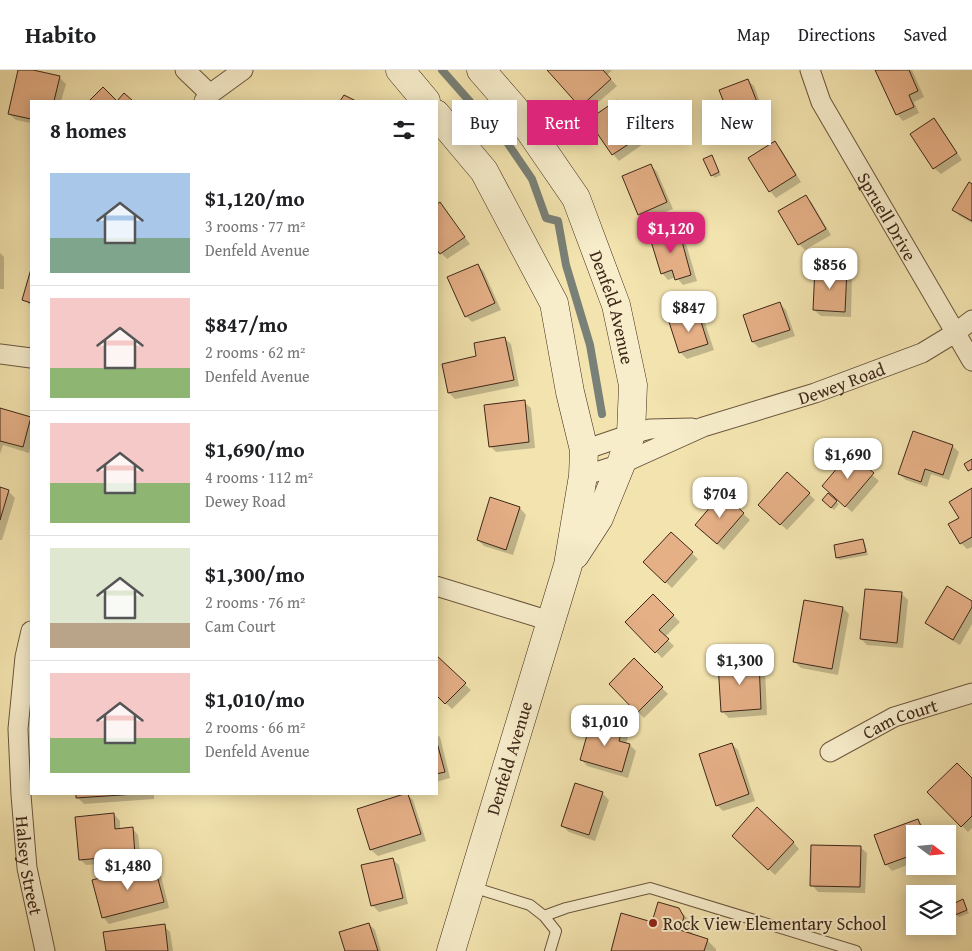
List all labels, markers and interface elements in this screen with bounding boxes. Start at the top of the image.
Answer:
text: Habito [25,17,96,52]
text: Map [737,21,770,48]
text: Directions [798,21,875,48]
text: Saved [903,21,947,48]
chip: Buy [452,100,517,145]
chip: Rent [527,100,598,145]
chip: Filters [608,100,692,145]
chip: New [702,100,771,145]
text: 8 homes [50,115,126,146]
icon: filters [390,116,418,144]
street label: Spruell Drive [851,167,924,266]
text: $1,120/mo [205,183,305,214]
icon: home [90,193,150,253]
pin: $1,120 [630,212,712,254]
text: 3 rooms · 77 m² [205,214,305,238]
text: $1,120 [648,216,694,240]
text: Denfeld Avenue [205,238,310,262]
street label: Denfeld Avenue [583,246,642,367]
pin: $856 [800,248,860,290]
text: $856 [813,252,847,276]
pin: $847 [659,290,719,333]
text: $847 [672,295,706,319]
text: $847/mo [205,309,288,340]
icon: home [90,318,150,378]
text: 2 rooms · 62 m² [205,340,305,364]
street label: Dewey Road [795,354,889,411]
text: Denfeld Avenue [205,364,310,388]
text: $1,690/mo [205,434,305,465]
pin: $1,690 [807,438,889,480]
text: $1,690 [825,442,871,466]
icon: home [90,443,150,503]
text: 4 rooms · 112 m² [205,465,313,489]
pin: $704 [690,476,750,519]
text: $704 [703,481,737,505]
text: Dewey Road [205,489,286,513]
text: $1,300/mo [205,559,305,590]
icon: home [90,568,150,628]
text: 2 rooms · 76 m² [205,590,305,614]
text: Cam Court [205,614,276,638]
pin: $1,300 [699,644,781,686]
text: $1,300 [717,648,763,672]
text: $1,010/mo [205,684,305,715]
street label: Cam Court [857,691,941,745]
icon: home [90,693,150,753]
street label: Denfeld Avenue [479,698,539,818]
pin: $1,010 [564,704,646,747]
text: $1,010 [582,709,628,733]
text: 2 rooms · 66 m² [205,715,305,739]
text: Denfeld Avenue [205,739,310,763]
street label: Halsey Street [9,815,50,918]
north arrow [906,825,956,875]
map controls [906,825,956,935]
pin: $1,480 [87,848,169,891]
text: $1,480 [105,853,151,877]
button: layers [906,885,956,935]
place label: Rock View Elementary School [663,910,887,937]
marker: Rock View Elementary School [647,917,659,929]

